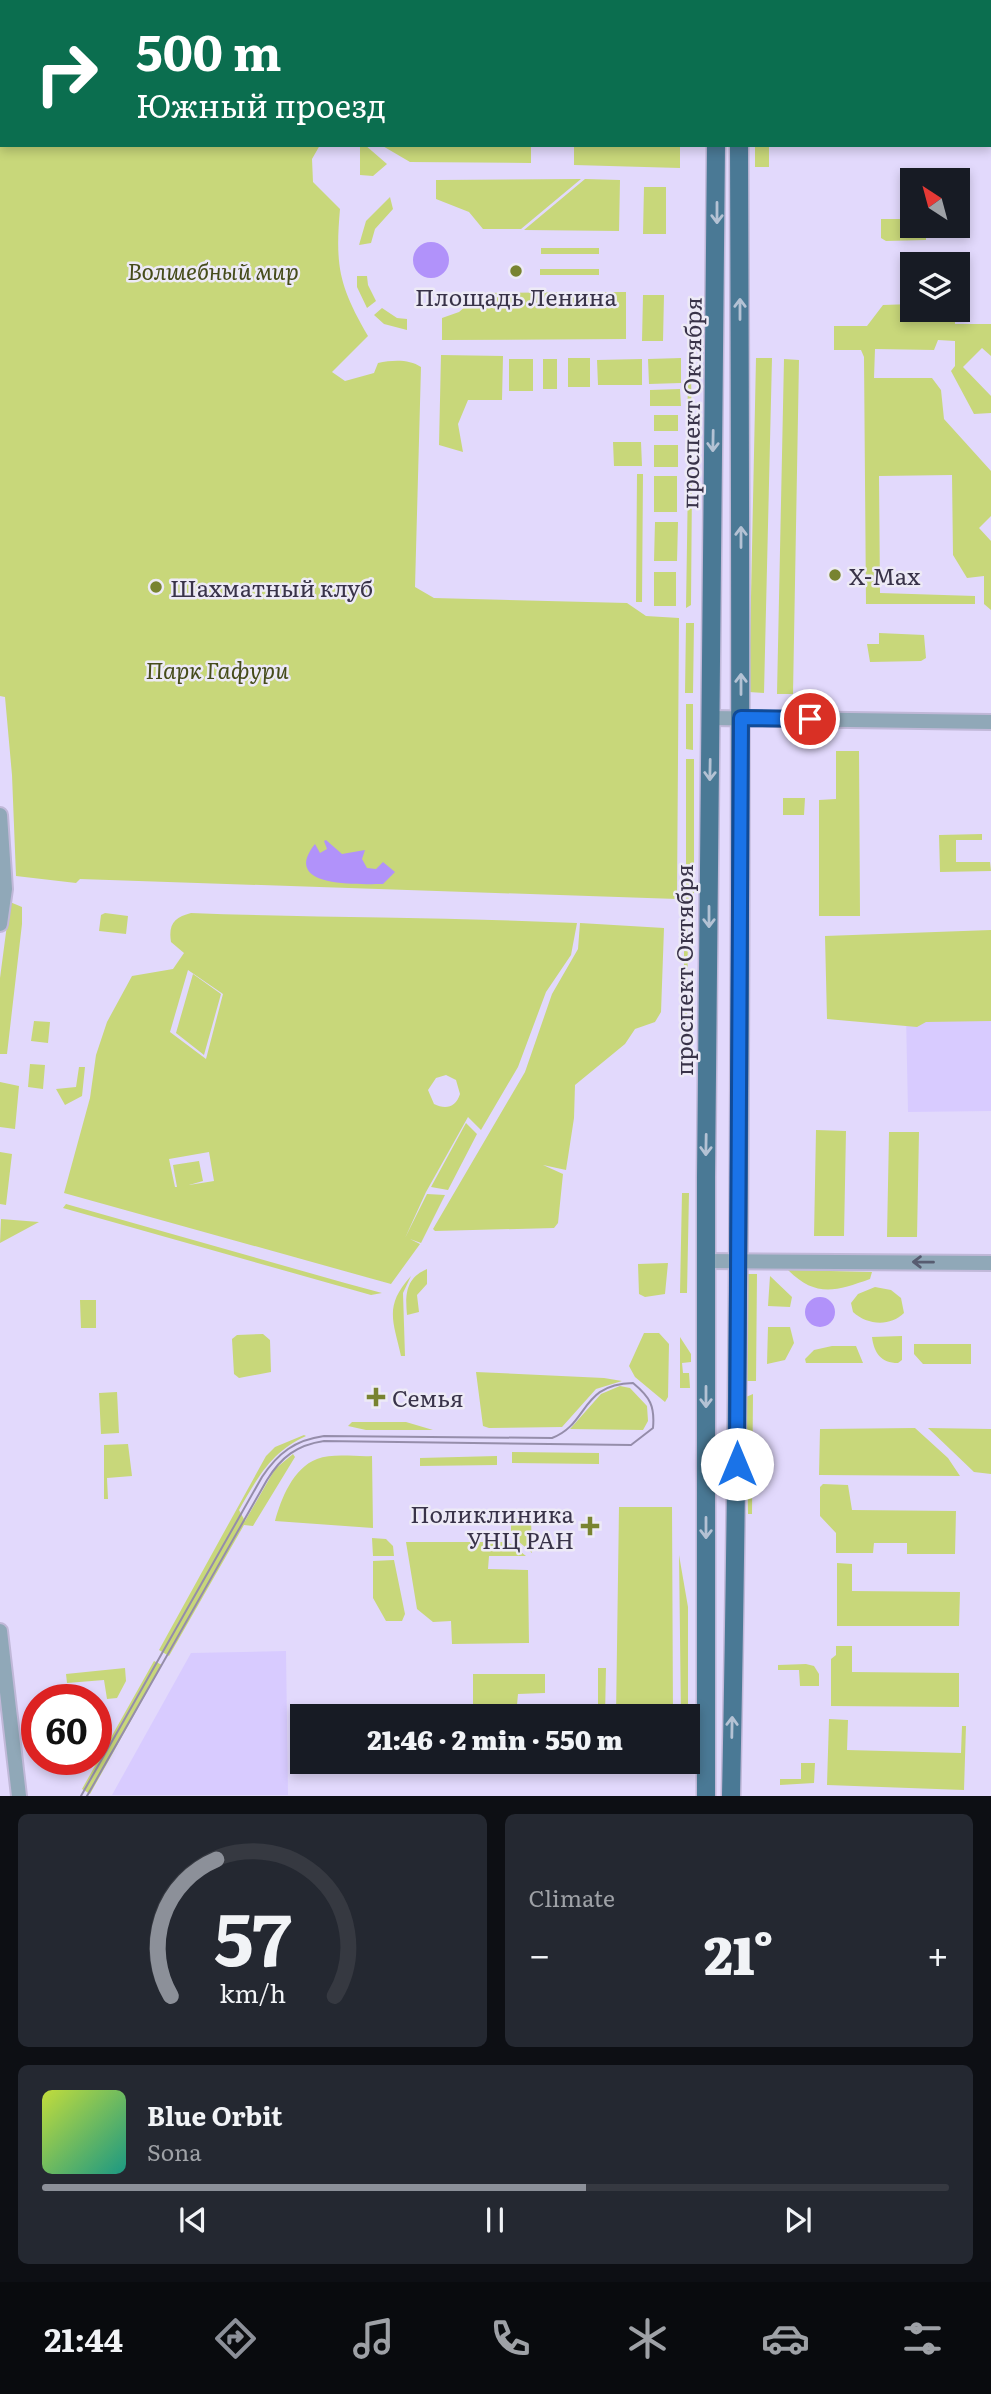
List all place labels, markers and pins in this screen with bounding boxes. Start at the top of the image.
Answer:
marker: Площадь Ленина [508,263,524,279]
place label: Площадь Ленина [415,279,618,313]
place label: X-Max [849,558,920,592]
marker: X-Max [827,567,843,583]
place label: Шахматный клуб [170,570,373,604]
marker: Шахматный клуб [148,579,164,595]
pin [780,689,840,749]
place label: Семья [392,1380,464,1414]
marker: Семья [366,1387,386,1407]
place label: Поликлиника УНЦ РАН [410,1496,575,1556]
marker: Поликлиника УНЦ РАН [580,1516,600,1536]

